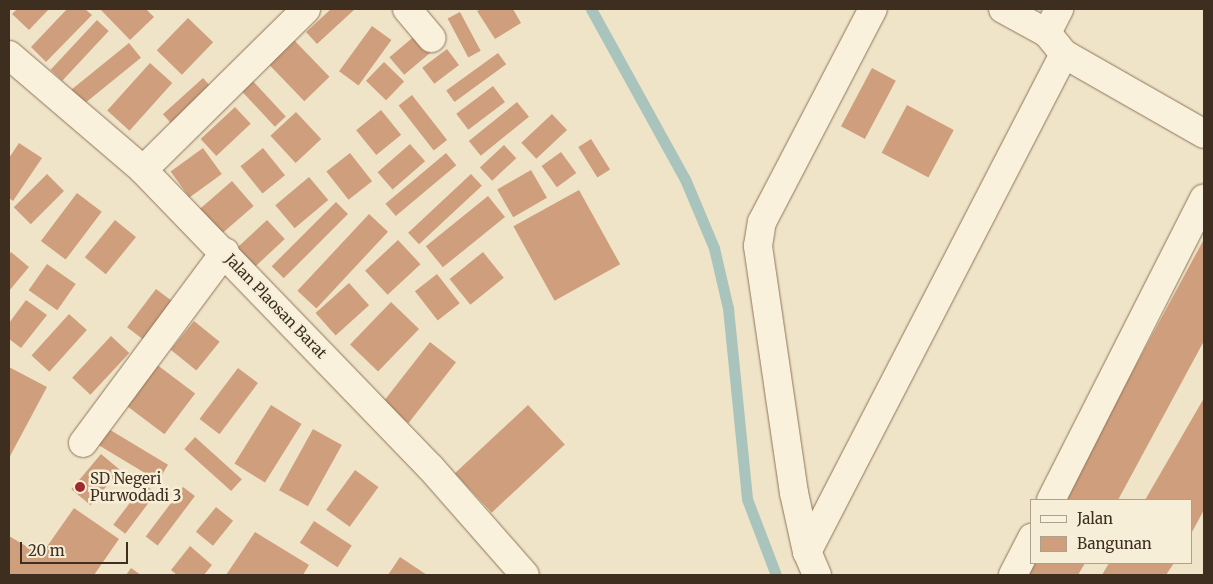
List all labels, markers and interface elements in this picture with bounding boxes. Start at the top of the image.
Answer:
street label: Jalan Plaosan Barat [221,250,331,362]
place label: SD Negeri Purwodadi 3 [90,469,181,504]
marker: SD Negeri Purwodadi 3 [74,481,86,493]
legend [1030,499,1193,564]
text: Jalan [1077,509,1113,528]
scale bar [22,532,130,564]
text: Bangunan [1077,534,1152,553]
text: 20 m [28,541,65,560]

